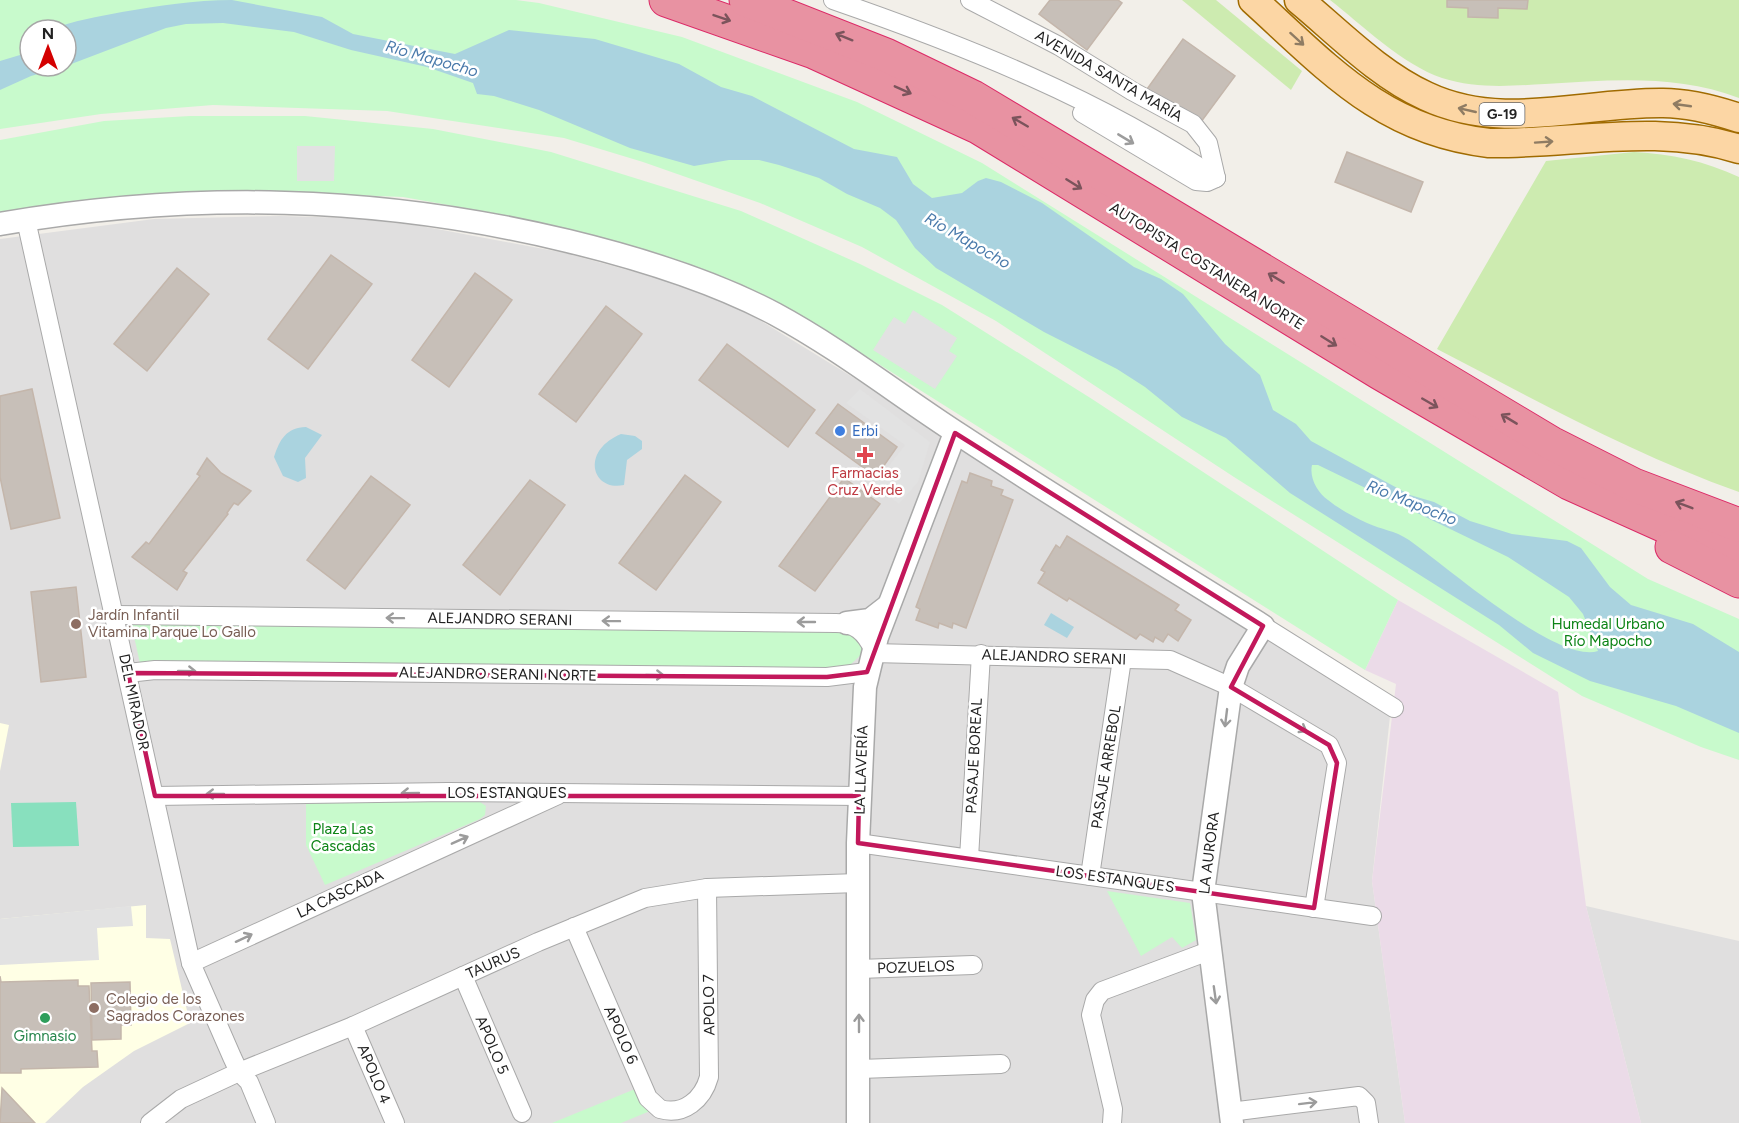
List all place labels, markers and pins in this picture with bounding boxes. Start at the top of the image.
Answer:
place label: Erbi [852,422,878,440]
marker: Erbi [833,424,847,438]
marker: Farmacias Cruz Verde [858,448,872,462]
place label: Farmacias Cruz Verde [827,464,903,499]
place label: Jardín Infantil Vitamina Parque Lo Gallo [88,606,256,641]
marker: Jardín Infantil Vitamina Parque Lo Gallo [69,617,83,631]
place label: Colegio de los Sagrados Corazones [106,990,244,1025]
marker: Colegio de los Sagrados Corazones [87,1001,101,1015]
marker: Gimnasio [38,1011,52,1025]
place label: Gimnasio [14,1027,77,1045]

